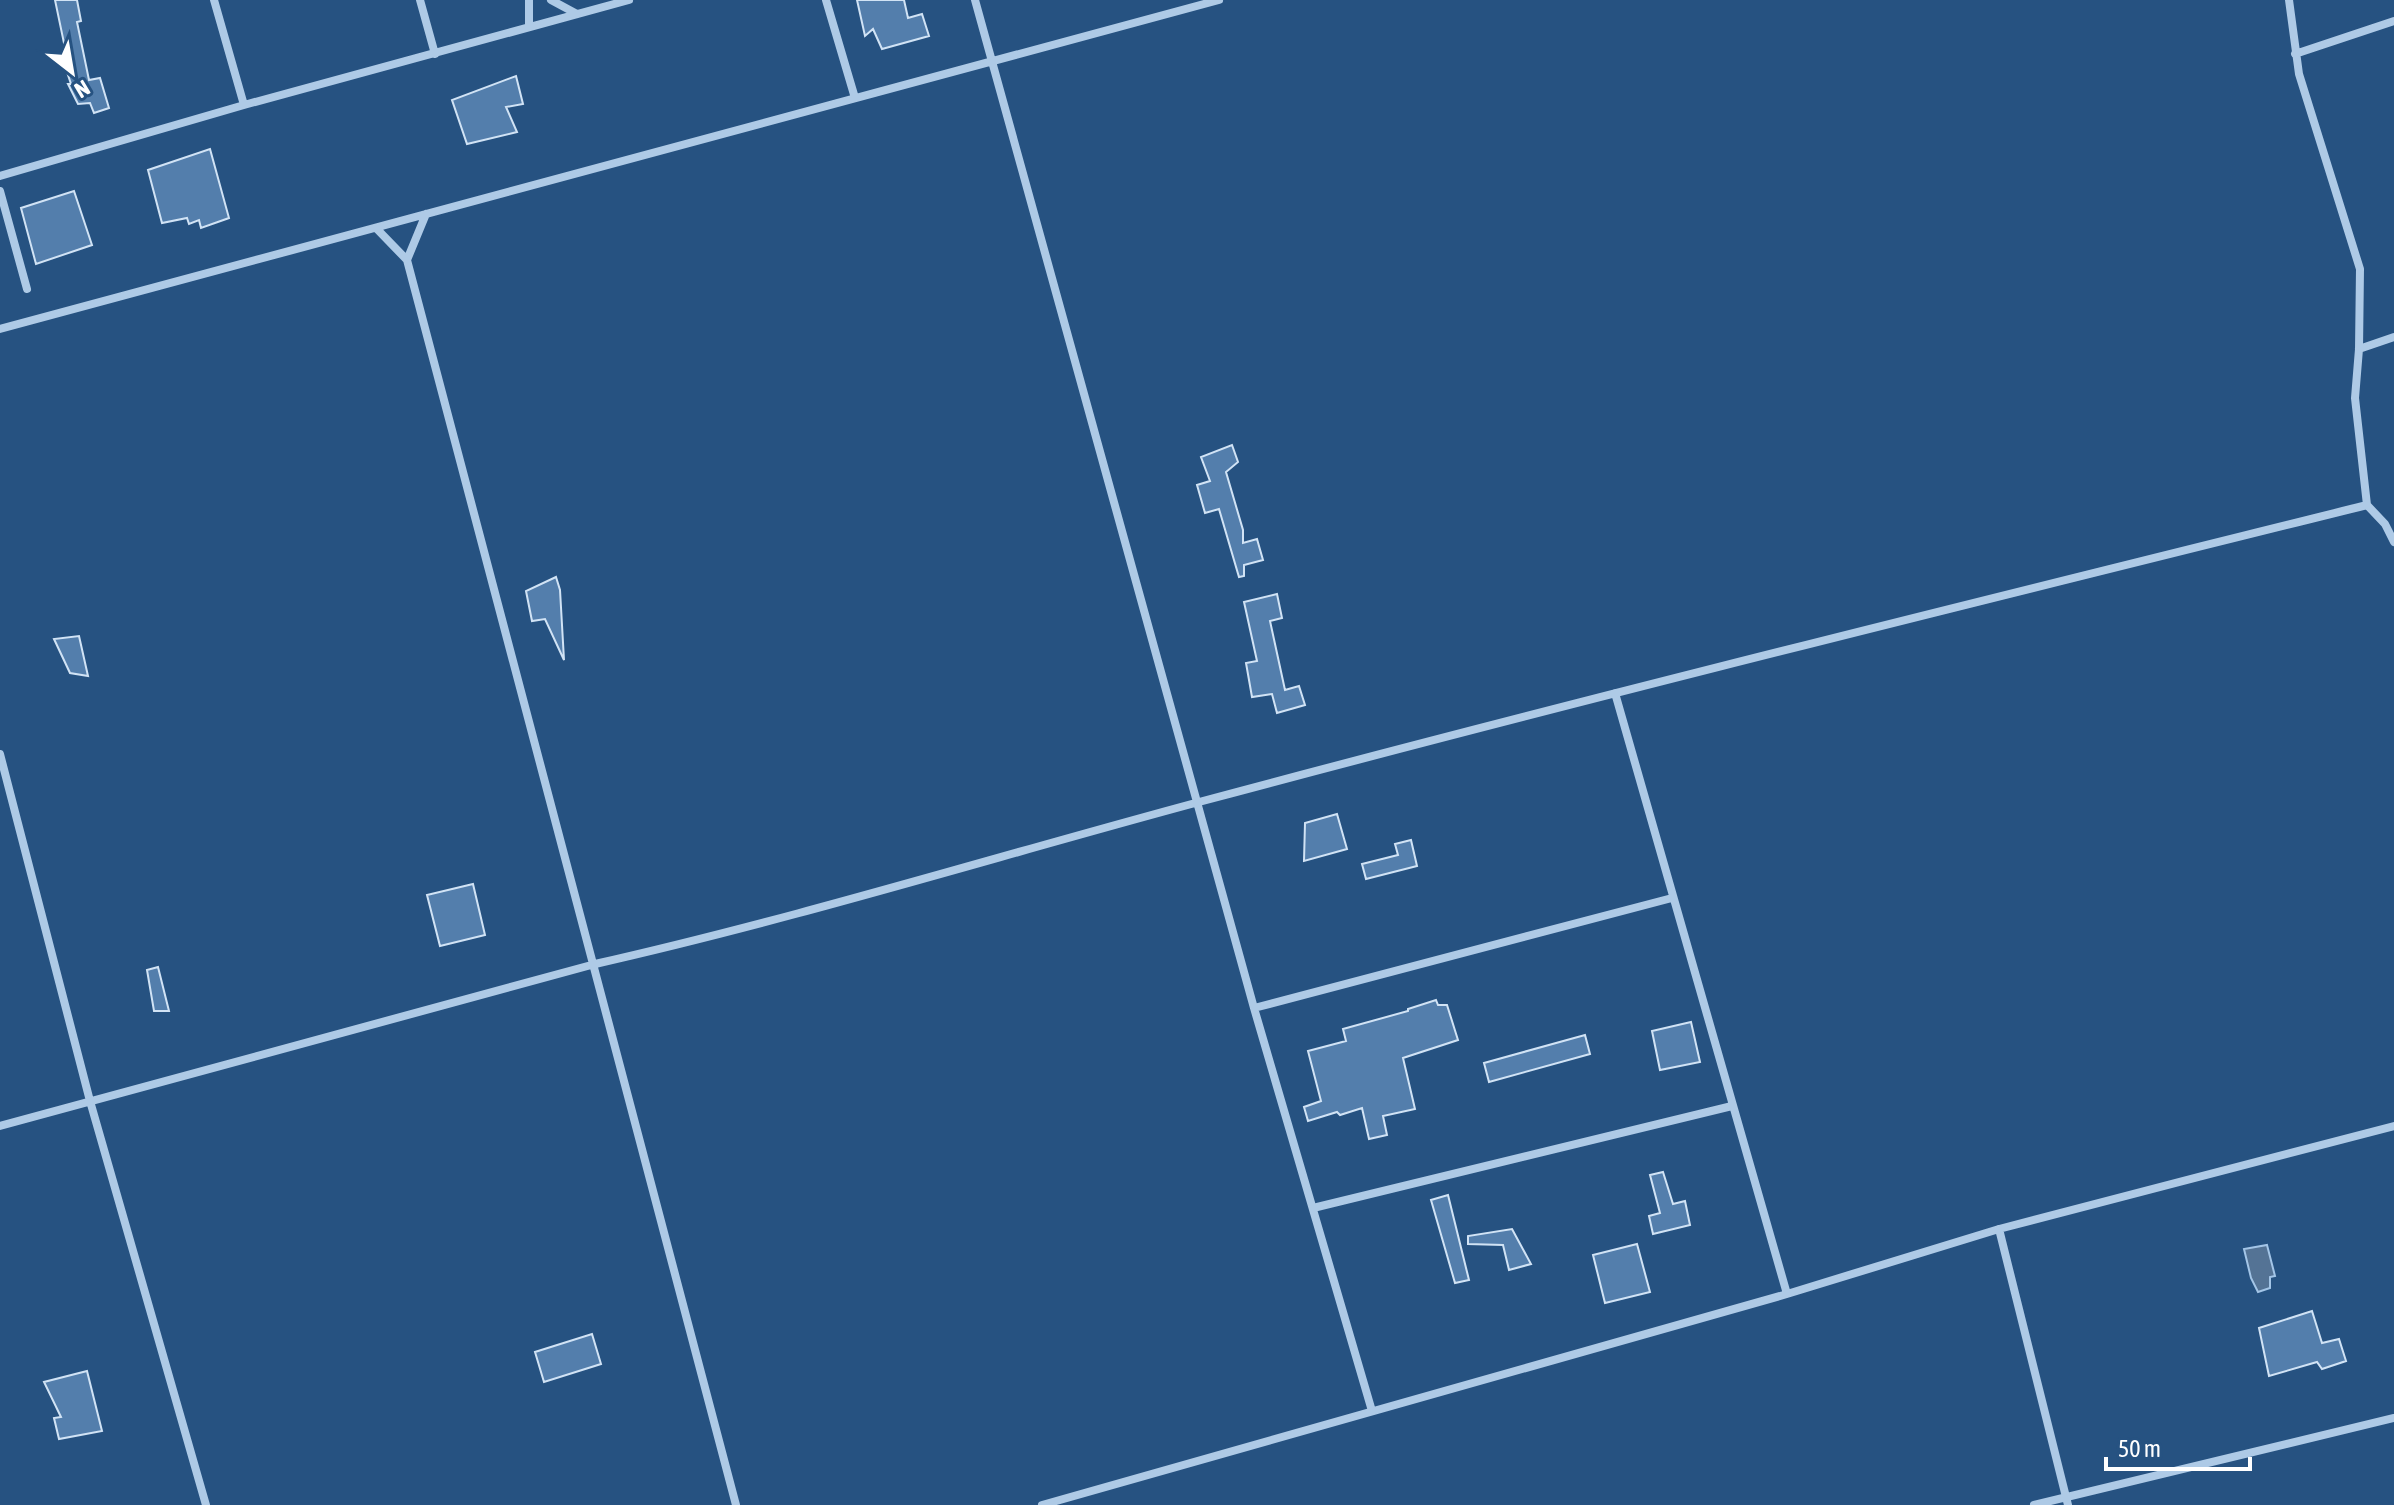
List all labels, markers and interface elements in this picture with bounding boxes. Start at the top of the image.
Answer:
north arrow [32,32,112,112]
text: N [70,75,95,104]
scale bar [2106,1421,2250,1471]
text: 50 m [2118,1435,2161,1462]

